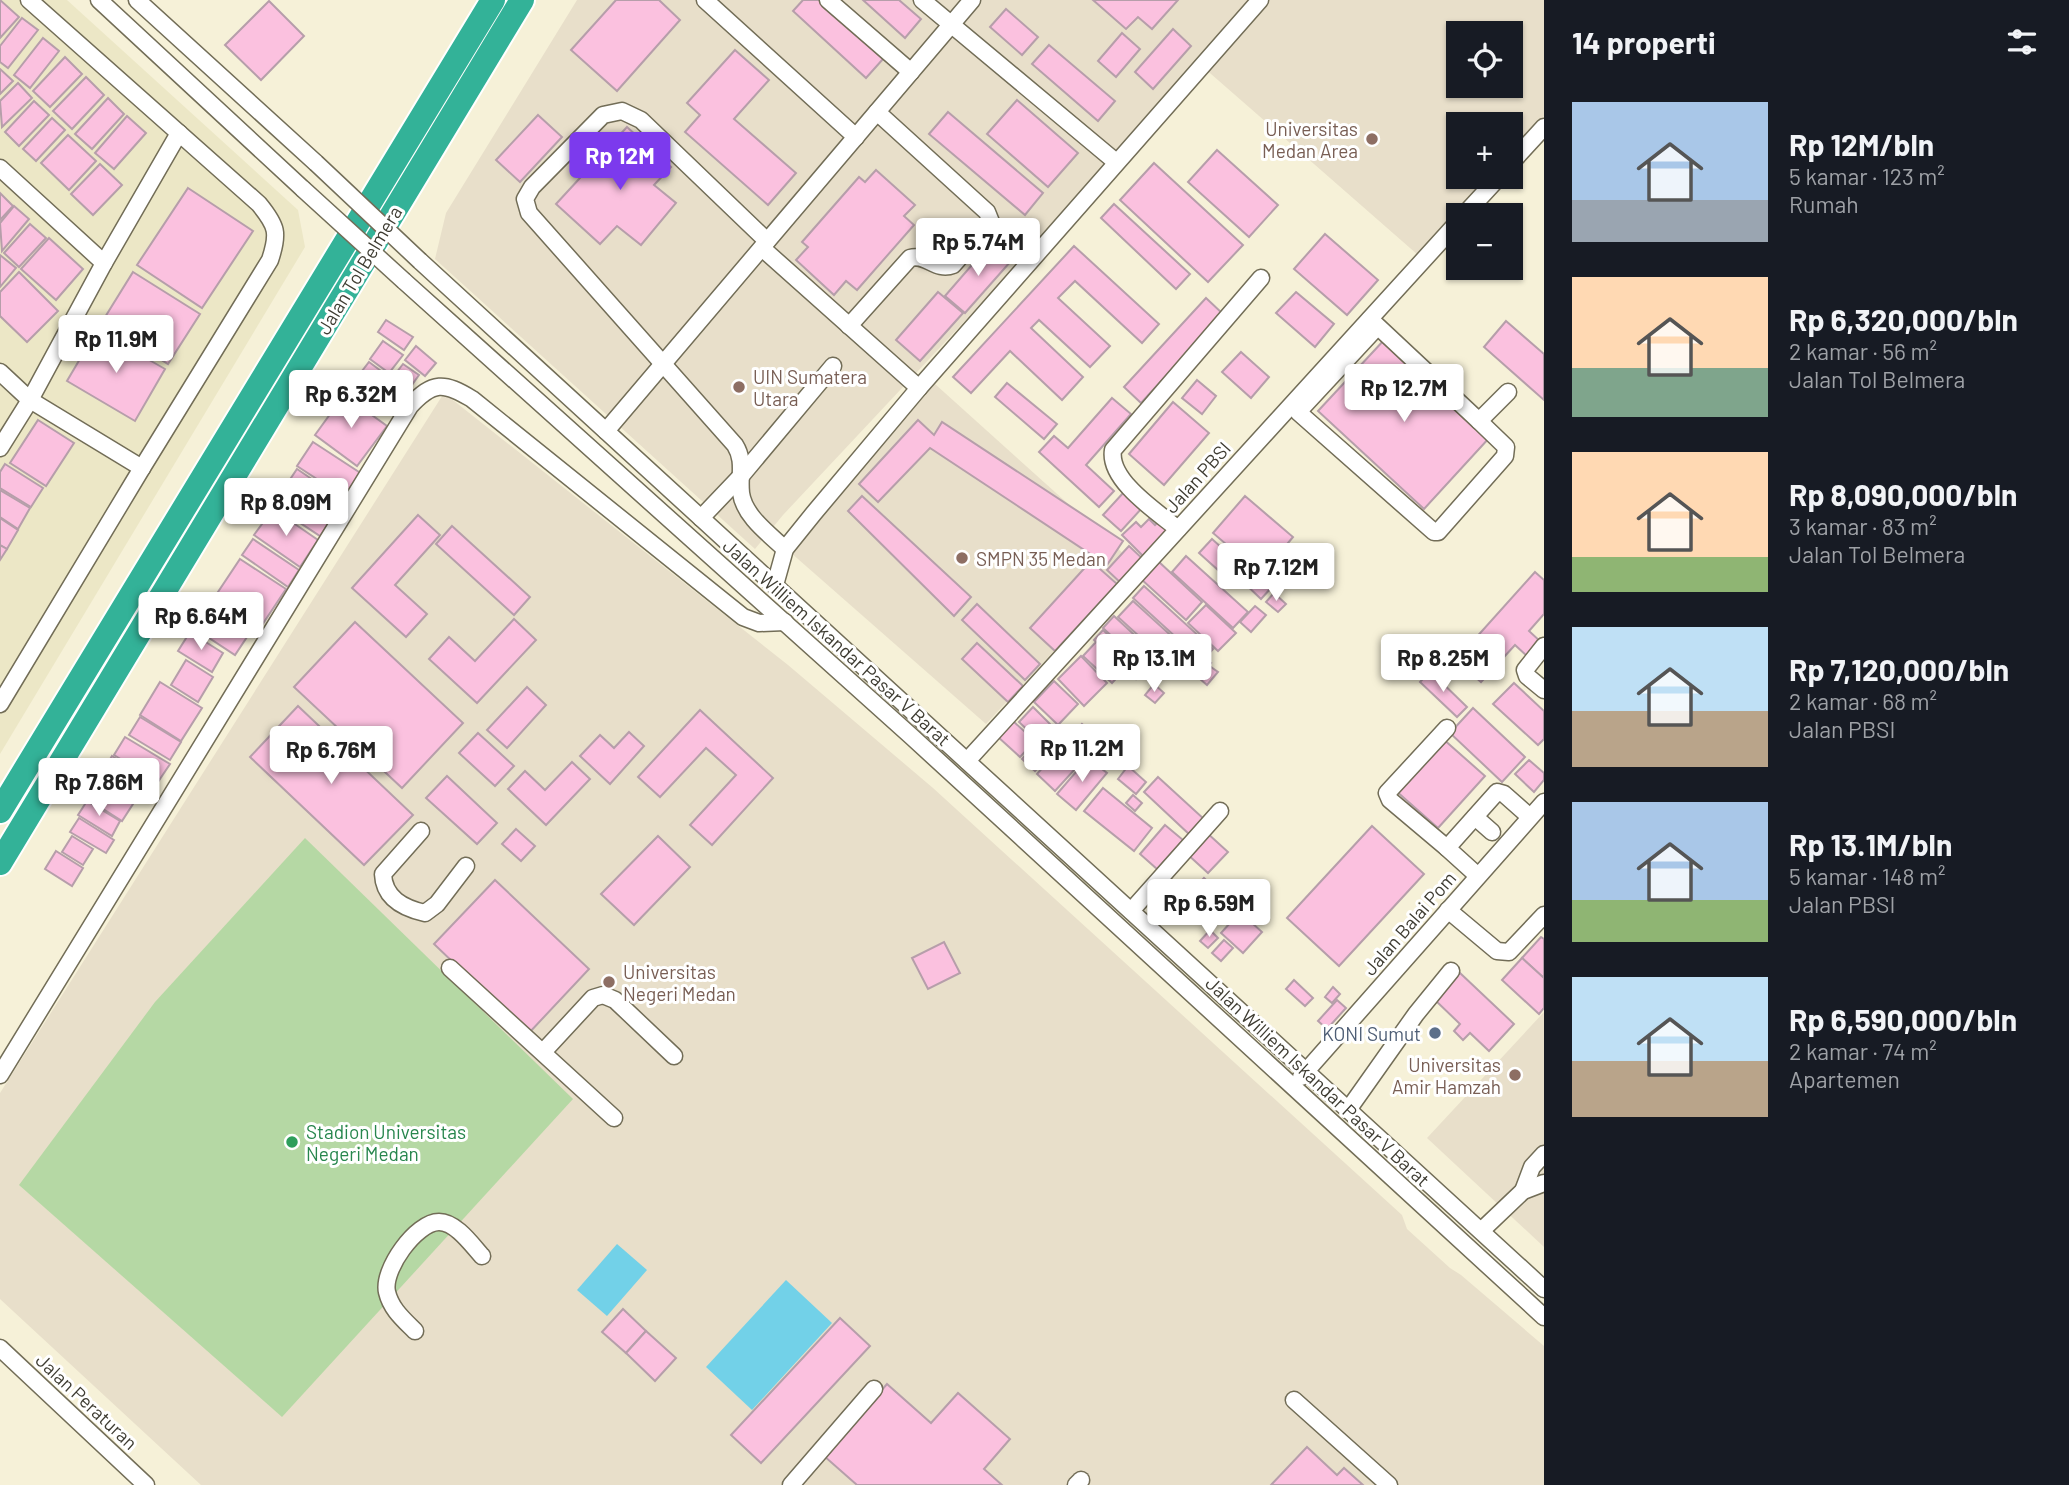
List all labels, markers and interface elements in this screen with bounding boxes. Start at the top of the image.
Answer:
map controls [1446,21,1523,280]
button: locate [1446,21,1523,98]
icon: filters [2003,23,2041,61]
text: 14 properti [1572,24,1716,60]
button: + [1446,112,1523,189]
place label: Universitas Medan Area [1262,117,1358,162]
text: Rp 12M/bln [1789,126,1934,162]
icon: home [1628,130,1712,214]
marker: Universitas Medan Area [1364,131,1380,147]
pin: Rp 12M [563,132,677,192]
text: Rp 12M [585,141,655,169]
text: 5 kamar · 123 m² [1789,162,1945,190]
text: Rumah [1789,190,1859,218]
street label: Jalan Tol Belmera [312,202,406,338]
button: − [1446,203,1523,280]
pin: Rp 5.74M [906,218,1050,278]
text: Rp 5.74M [932,227,1024,255]
text: Rp 6,320,000/bln [1789,301,2018,337]
icon: home [1628,305,1712,389]
pin: Rp 11.9M [44,316,188,375]
text: Rp 11.9M [74,324,158,352]
text: 2 kamar · 56 m² [1789,337,1937,365]
pin: Rp 12.7M [1332,364,1476,424]
place label: UIN Sumatera Utara [753,365,867,410]
text: Jalan Tol Belmera [1789,365,1965,393]
pin: Rp 6.32M [279,370,423,430]
text: Rp 12.7M [1361,373,1447,401]
text: Rp 6.32M [305,379,397,407]
marker: UIN Sumatera Utara [731,379,747,395]
street label: Jalan PBSI [1159,437,1235,517]
text: Rp 8,090,000/bln [1789,476,2017,512]
pin: Rp 8.09M [214,478,358,538]
icon: home [1628,480,1712,564]
text: Rp 8.09M [240,487,332,515]
text: 3 kamar · 83 m² [1789,512,1937,540]
street label: Jalan Williem Iskandar Pasar V Barat [719,534,955,750]
text: Jalan Tol Belmera [1789,540,1965,568]
pin: Rp 7.12M [1204,544,1348,603]
place label: SMPN 35 Medan [976,547,1106,570]
marker: SMPN 35 Medan [954,550,970,566]
text: Rp 7.12M [1233,552,1319,580]
pin: Rp 6.64M [129,592,273,652]
text: Rp 6.64M [154,601,248,629]
pin: Rp 13.1M [1082,634,1226,694]
pin: Rp 8.25M [1371,634,1515,694]
text: Rp 13.1M [1112,643,1196,671]
text: Rp 8.25M [1397,643,1489,671]
text: Rp 7,120,000/bln [1789,651,2009,687]
icon: home [1628,655,1712,739]
text: 2 kamar · 68 m² [1789,687,1937,715]
text: Jalan PBSI [1789,715,1896,743]
pin: Rp 11.2M [1010,724,1154,784]
pin: Rp 6.76M [259,726,403,786]
text: Rp 11.2M [1040,733,1124,761]
text: Rp 6.76M [286,735,376,763]
pin: Rp 7.86M [27,758,171,818]
text: Rp 7.86M [54,767,144,795]
text: Rp 13.1M/bln [1789,826,1952,862]
icon: home [1628,830,1712,914]
text: 5 kamar · 148 m² [1789,862,1946,890]
street label: Jalan Balai Pom [1358,866,1460,980]
pin: Rp 6.59M [1137,880,1281,939]
text: Rp 6.59M [1163,888,1255,916]
text: Jalan PBSI [1789,890,1896,918]
place label: Universitas Negeri Medan [623,960,736,1005]
street label: Jalan Williem Iskandar Pasar V Barat [1201,971,1435,1191]
marker: Universitas Negeri Medan [601,974,617,990]
text: Rp 6,590,000/bln [1789,1001,2017,1037]
icon: home [1628,1005,1712,1089]
place label: KONI Sumut [1322,1022,1421,1045]
marker: KONI Sumut [1427,1025,1443,1041]
text: 2 kamar · 74 m² [1789,1037,1937,1065]
place label: Universitas Amir Hamzah [1392,1053,1501,1098]
text: Apartemen [1789,1065,1900,1093]
marker: Universitas Amir Hamzah [1507,1067,1523,1083]
place label: Stadion Universitas Negeri Medan [306,1120,466,1165]
marker: Stadion Universitas Negeri Medan [284,1134,300,1150]
street label: Jalan Peraturan [32,1348,142,1454]

